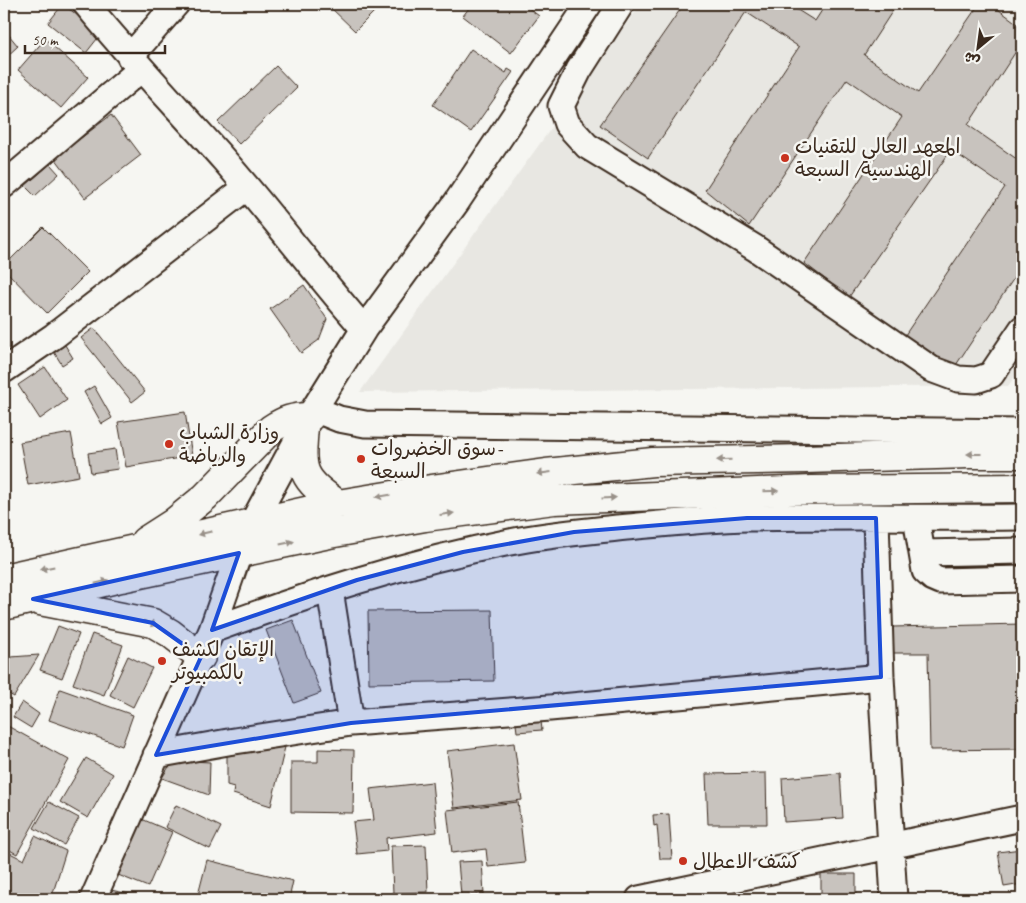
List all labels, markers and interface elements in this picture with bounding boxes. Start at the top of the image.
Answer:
scale bar [25,22,165,54]
north arrow [954,22,1004,72]
text: 50 m [32,31,59,50]
text: ش [961,48,983,70]
place label: المعهد العالي للتقنيات الهندسية/ السبعة [795,134,960,182]
marker: المعهد العالي للتقنيات الهندسية/ السبعة [779,152,791,164]
place label: وزارة الشباب والرياضة [179,420,279,468]
place label: سوق الخضروات- السبعة [371,436,504,484]
marker: وزارة الشباب والرياضة [163,438,175,450]
one-way arrow [965,450,981,458]
marker: سوق الخضروات- السبعة [355,453,367,465]
one-way arrow [715,457,731,465]
one-way arrow [536,469,552,477]
one-way arrow [763,487,779,495]
one-way arrow [375,493,391,501]
one-way arrow [601,493,617,501]
one-way arrow [439,510,455,518]
one-way arrow [198,529,213,537]
one-way arrow [280,539,295,547]
one-way arrow [38,565,54,573]
one-way arrow [95,578,110,586]
one-way arrow [142,620,157,628]
place label: الإتقان لكشف بالكمبيوتر [170,637,274,685]
marker: الإتقان لكشف بالكمبيوتر [156,655,168,667]
place label: كشف الاعطال [693,849,801,874]
marker: كشف الاعطال [677,855,689,867]

